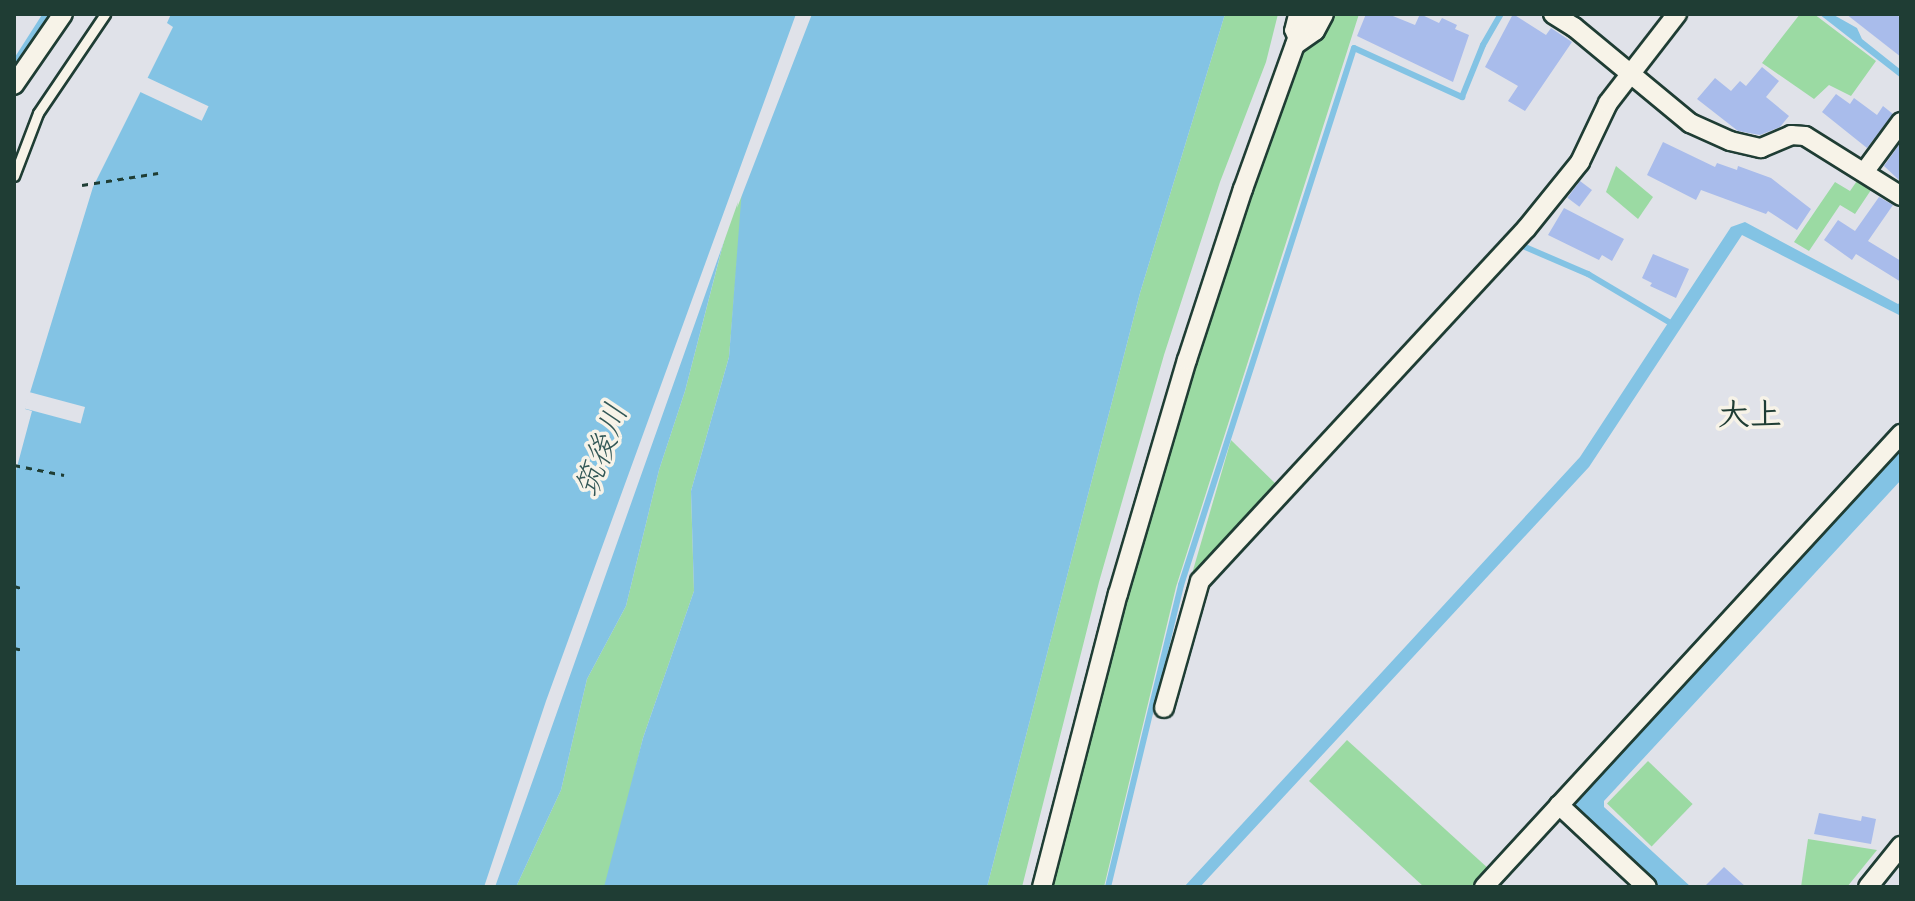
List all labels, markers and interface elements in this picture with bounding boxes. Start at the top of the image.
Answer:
district label: 大上 [1718,395,1782,433]
water label: 筑後川 [567,398,635,502]

